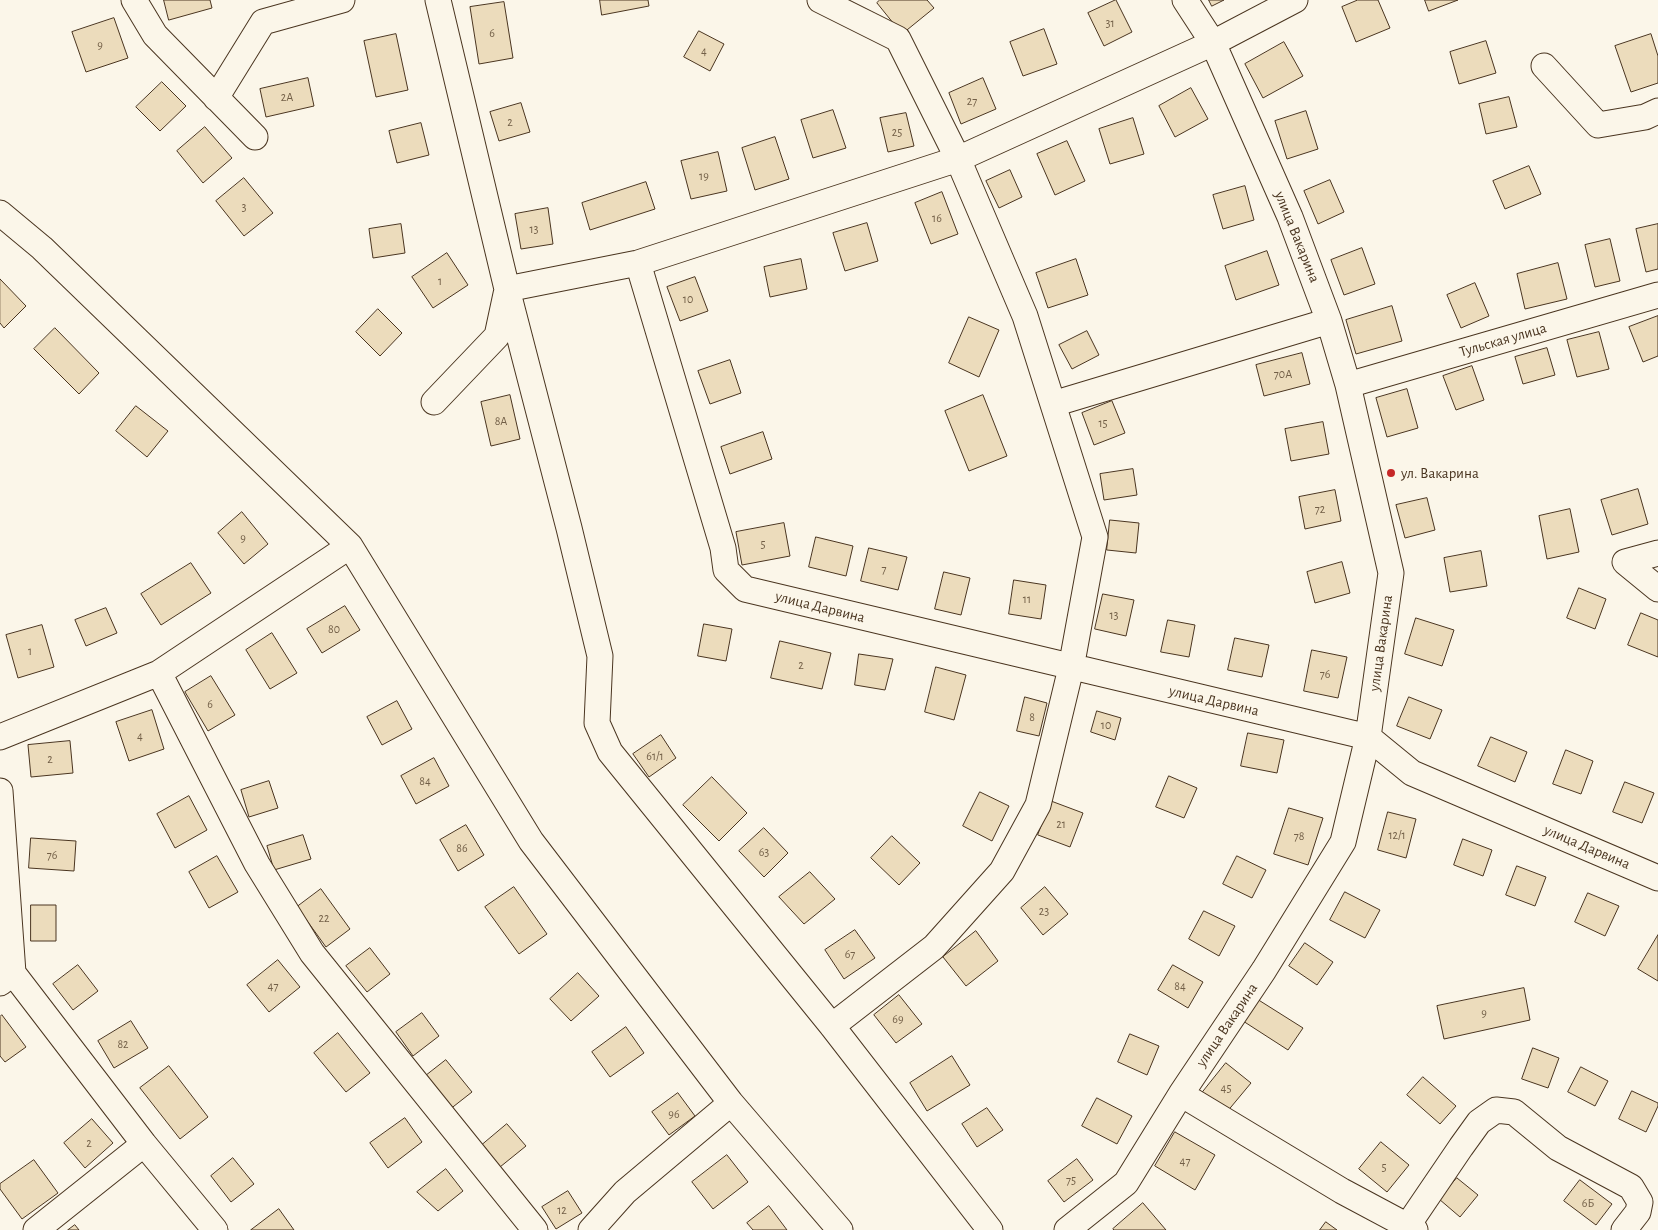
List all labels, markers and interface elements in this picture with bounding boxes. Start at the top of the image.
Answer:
house number: 31 [1105,16,1115,30]
house number: 6 [489,26,495,40]
house number: 9 [97,38,103,52]
house number: 4 [701,44,707,58]
house number: 2А [281,90,293,104]
house number: 27 [967,94,977,108]
house number: 2 [507,115,513,129]
house number: 25 [892,125,902,139]
house number: 19 [699,169,709,183]
street label: улица Вакарина [1270,189,1324,285]
house number: 3 [242,200,246,214]
house number: 16 [932,211,942,225]
house number: 13 [529,222,539,236]
house number: 1 [438,274,442,288]
house number: 10 [683,292,693,306]
street label: Тульская улица [1457,319,1549,361]
house number: 70А [1274,367,1292,381]
house number: 8А [495,414,507,428]
house number: 15 [1098,416,1108,430]
place label: ул. Вакарина [1401,464,1479,482]
marker: ул. Вакарина [1385,467,1397,479]
house number: 72 [1315,502,1325,516]
house number: 9 [240,531,246,545]
house number: 5 [760,537,766,551]
house number: 7 [881,562,887,576]
street label: улица Дарвина [773,587,867,627]
house number: 11 [1023,592,1031,606]
street label: улица Вакарина [1365,594,1397,692]
house number: 13 [1109,608,1119,622]
house number: 80 [328,622,340,636]
house number: 1 [28,644,32,658]
house number: 2 [798,658,804,672]
house number: 76 [1320,667,1330,681]
street label: улица Дарвина [1167,682,1261,720]
house number: 6 [207,697,213,711]
house number: 8 [1029,710,1035,724]
house number: 10 [1101,718,1111,732]
house number: 4 [137,729,143,743]
house number: 61/1 [646,749,664,763]
house number: 2 [47,752,53,766]
house number: 84 [419,774,431,788]
house number: 21 [1056,817,1066,831]
street label: улица Дарвина [1541,821,1633,873]
house number: 12/1 [1388,828,1406,842]
house number: 78 [1294,829,1304,843]
house number: 86 [456,841,468,855]
house number: 63 [759,845,769,859]
house number: 76 [47,848,57,862]
house number: 23 [1039,904,1049,918]
house number: 22 [319,911,329,925]
house number: 67 [845,947,855,961]
house number: 47 [268,979,278,993]
house number: 84 [1174,979,1186,993]
street label: улица Вакарина [1192,980,1262,1070]
house number: 9 [1481,1006,1487,1020]
house number: 69 [892,1012,904,1026]
house number: 82 [117,1037,129,1051]
house number: 45 [1221,1081,1231,1095]
house number: 96 [668,1107,680,1121]
house number: 2 [86,1136,92,1150]
house number: 47 [1180,1154,1190,1168]
house number: 5 [1381,1160,1387,1174]
house number: 75 [1066,1173,1076,1187]
house number: 6Б [1582,1196,1594,1210]
house number: 12 [557,1203,567,1217]

